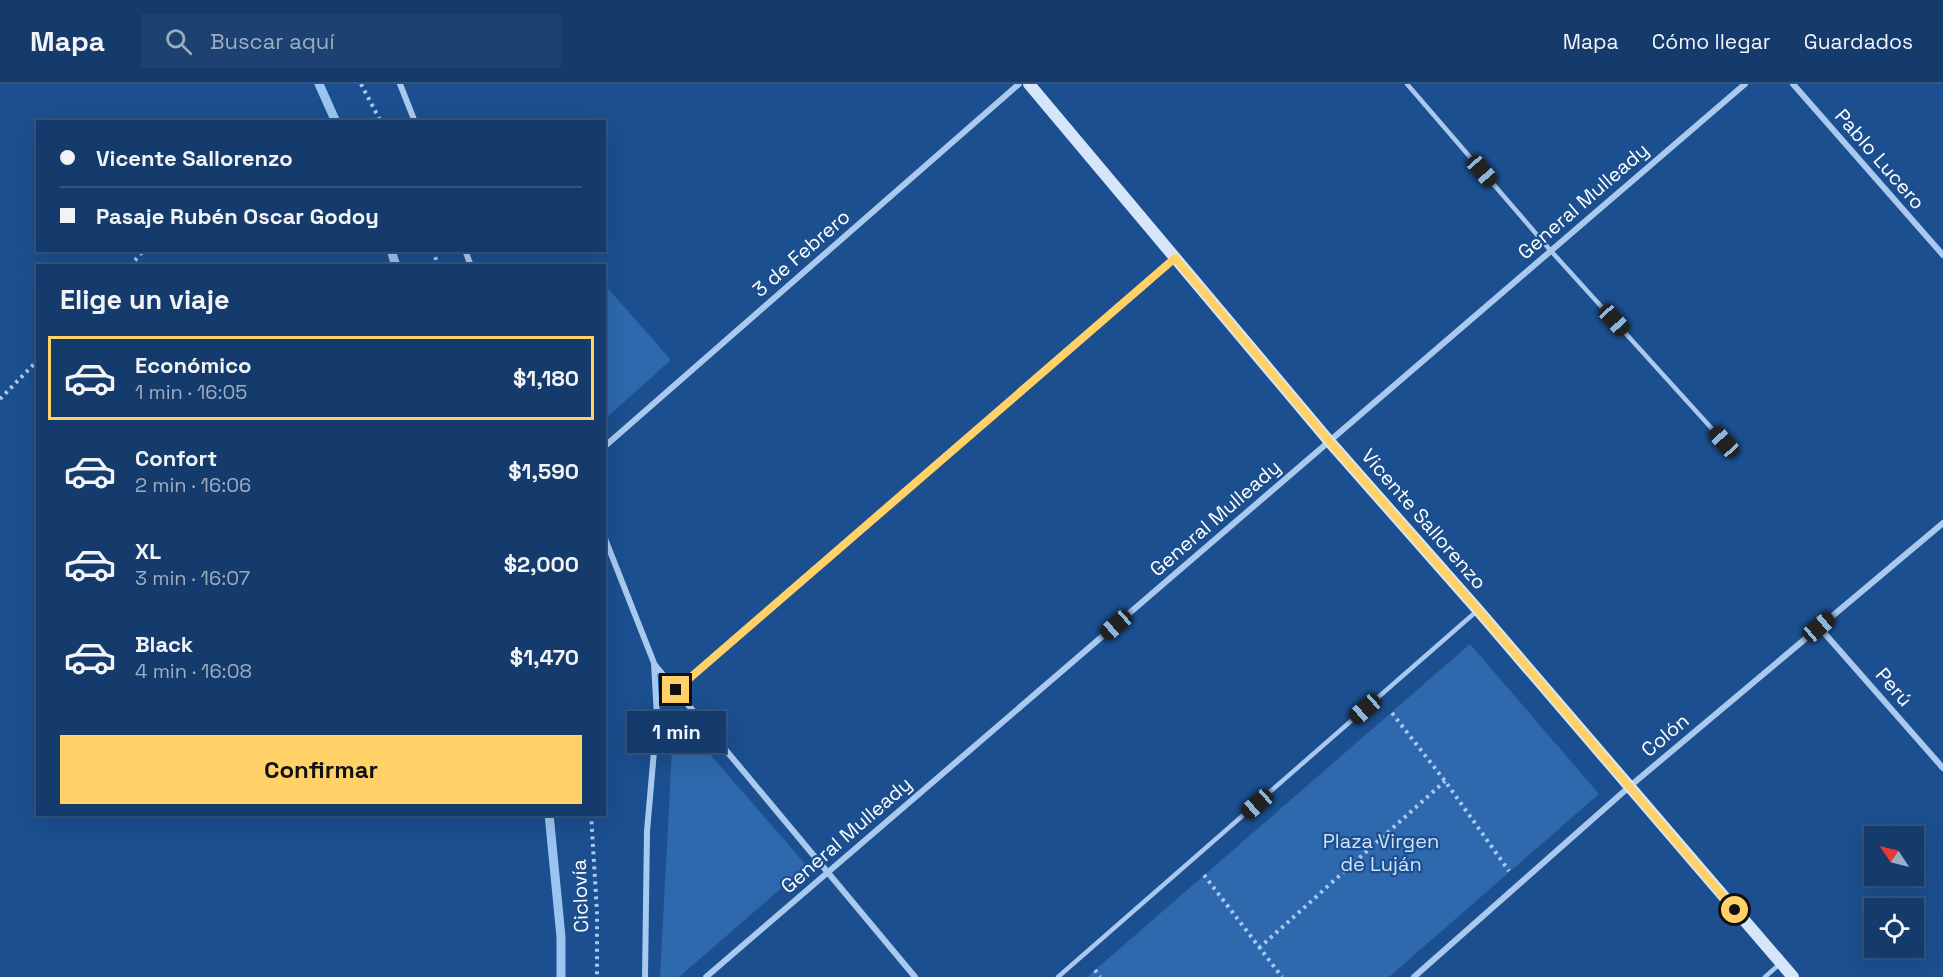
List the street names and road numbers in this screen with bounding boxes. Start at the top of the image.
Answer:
street label: Pablo Lucero [1829,103,1931,215]
street label: General Mulleady [1512,137,1654,265]
street label: 3 de Febrero [747,203,855,303]
street label: Vicente Sallorenzo [1356,443,1492,595]
street label: General Mulleady [1144,454,1286,582]
street label: Perú [1870,662,1918,712]
street label: Colón [1636,707,1694,763]
street label: General Mulleady [775,771,917,899]
street label: Ciclovía [566,859,594,933]

